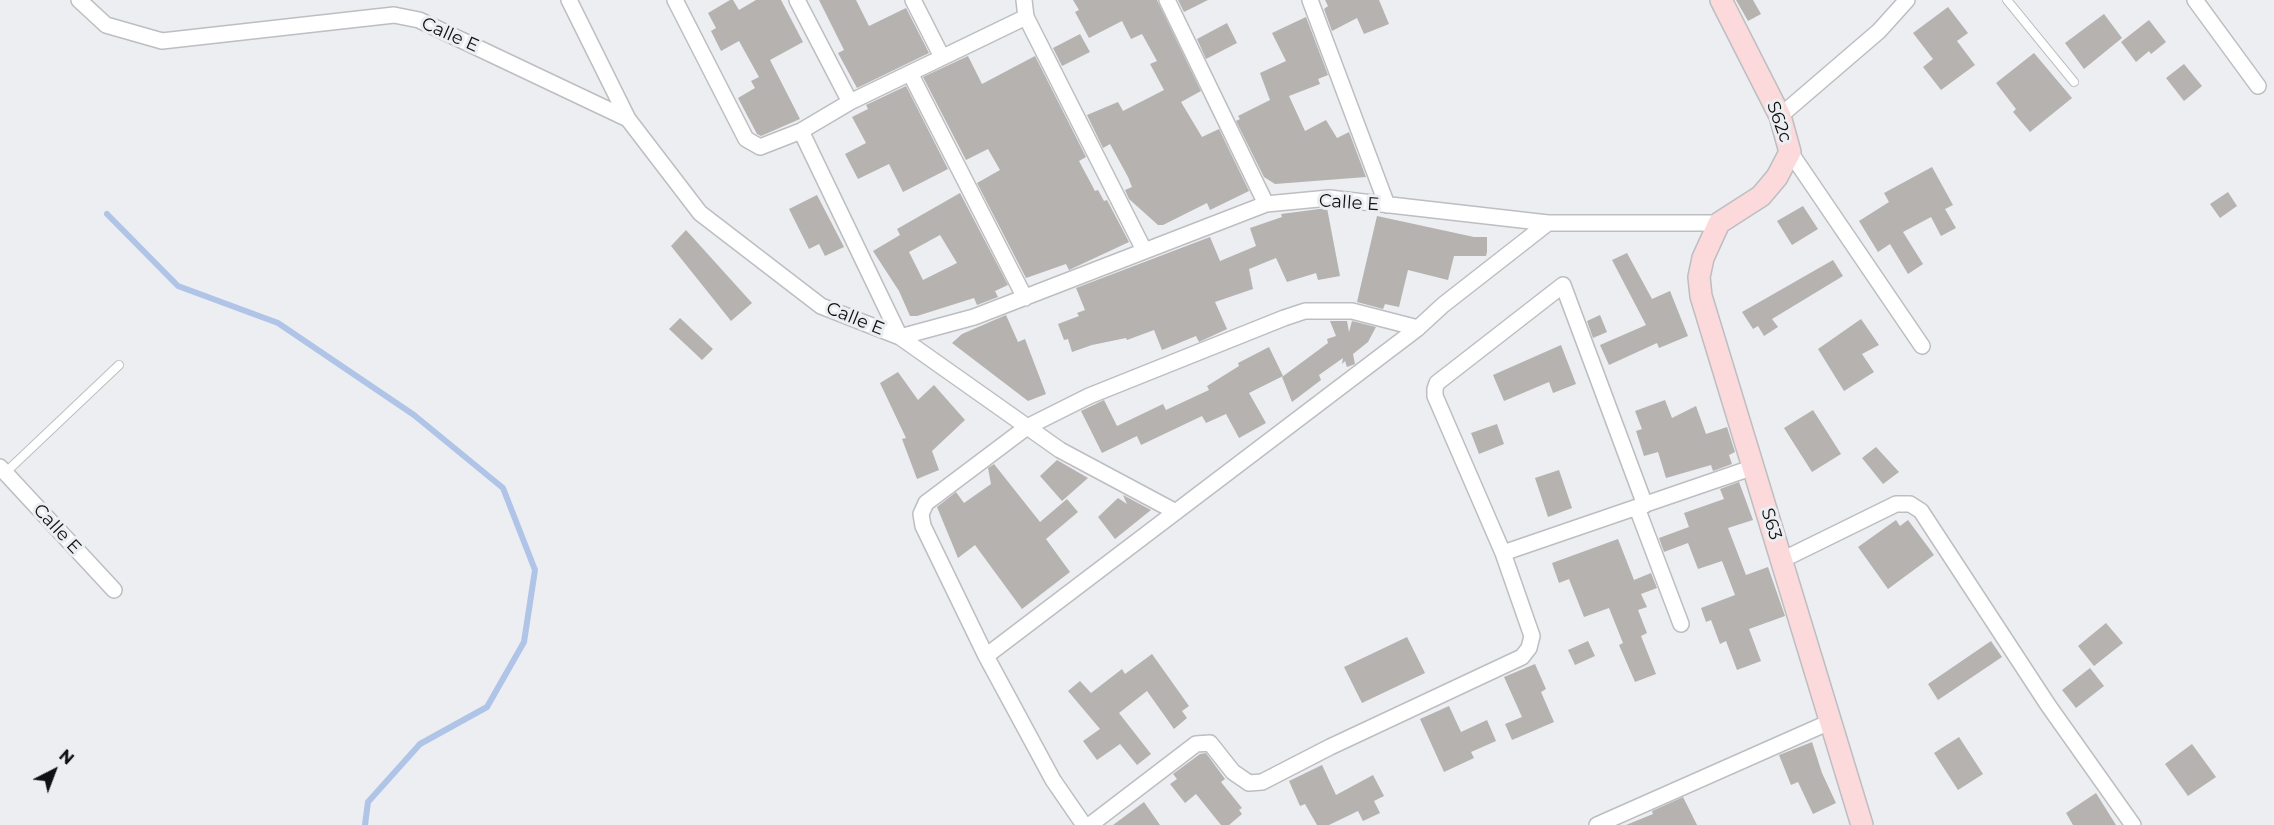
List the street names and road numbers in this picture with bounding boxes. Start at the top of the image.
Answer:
street label: Calle E [418,13,482,57]
street label: S62c [1762,98,1796,146]
street label: Calle E [1318,190,1380,216]
street label: Calle E [823,298,887,340]
street label: Calle E [28,499,86,559]
street label: S63 [1756,505,1786,543]

